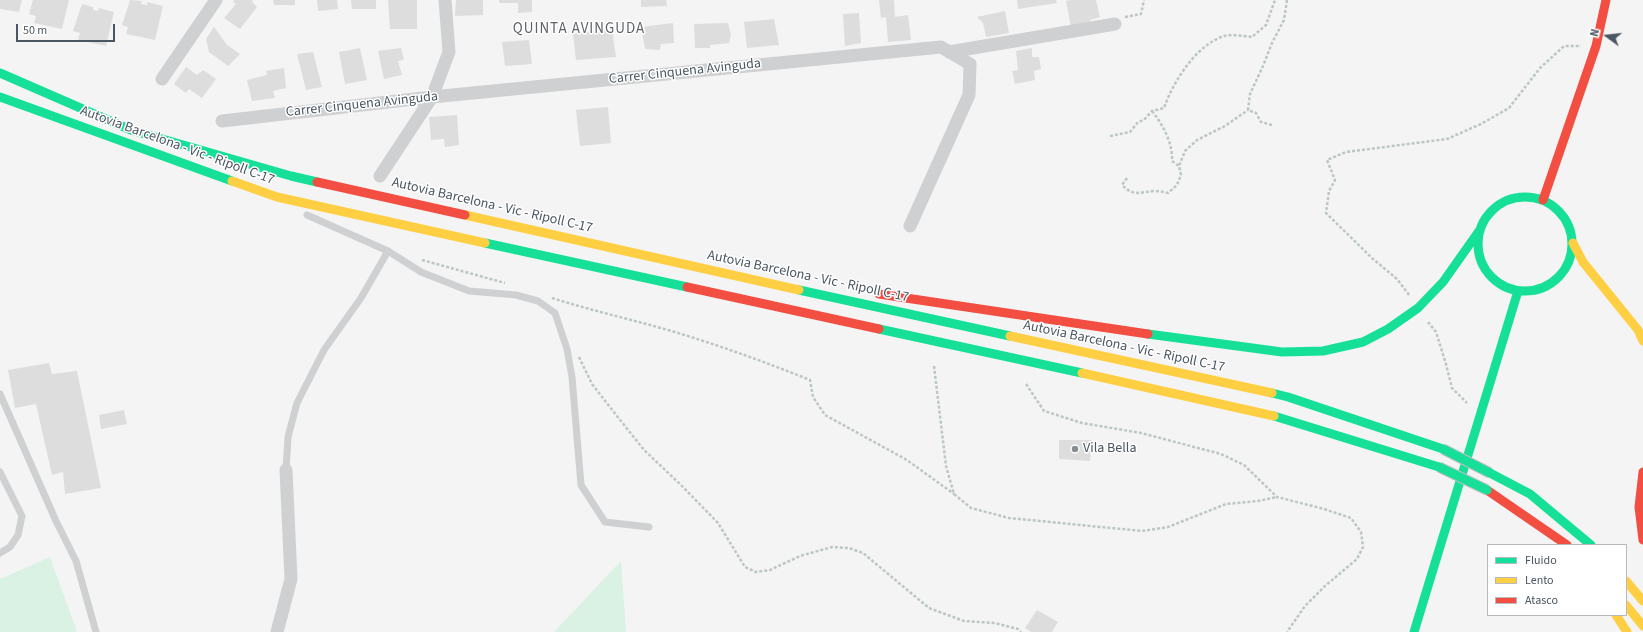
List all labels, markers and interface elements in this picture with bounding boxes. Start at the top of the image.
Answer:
scale bar [18,16,117,42]
north arrow [1587,16,1627,56]
district label: QUINTA AVINGUDA [513,21,645,39]
text: 50 m [23,22,47,39]
text: N [1587,27,1603,38]
street label: Carrer Cinquena Avinguda [608,56,762,88]
street label: Carrer Cinquena Avinguda [285,89,439,121]
street label: Autovia Barcelona - Vic - Ripoll C-17 [78,103,276,189]
street label: Autovia Barcelona - Vic - Ripoll C-17 [390,175,594,237]
street label: Autovia Barcelona - Vic - Ripoll C-17 [706,247,910,307]
street label: Autovia Barcelona - Vic - Ripoll C-17 [1022,317,1226,377]
place label: Vila Bella [1083,441,1136,457]
marker: Vila Bella [1070,444,1080,454]
legend [1487,544,1627,616]
text: Fluido [1525,552,1557,569]
text: Lento [1525,572,1554,589]
text: Atasco [1525,592,1558,609]

